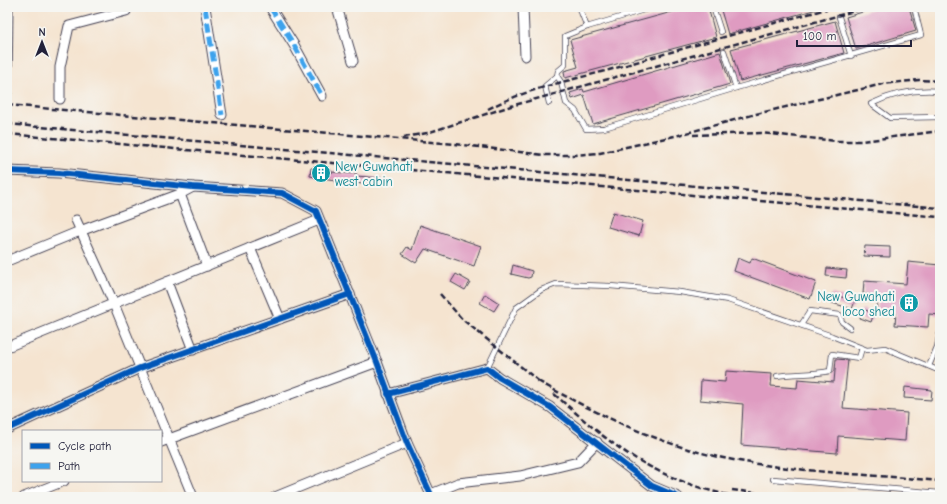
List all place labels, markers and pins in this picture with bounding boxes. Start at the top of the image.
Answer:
place label: New Guwahati west cabin [335,159,413,189]
building icon: New Guwahati west cabin [310,162,332,184]
place label: New Guwahati loco shed [817,289,895,319]
building icon: New Guwahati loco shed [898,292,920,314]

